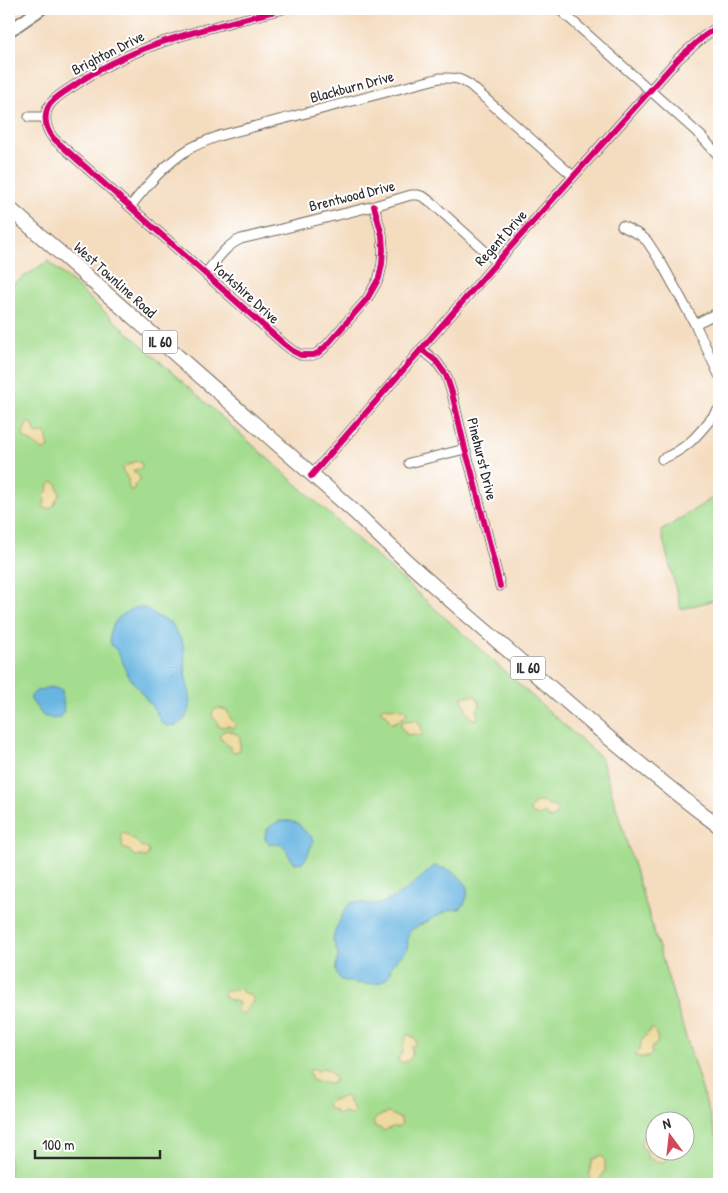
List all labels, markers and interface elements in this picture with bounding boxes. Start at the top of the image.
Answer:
street label: Brighton Drive [68,25,148,80]
street label: Blackburn Drive [308,65,396,108]
street label: Brentwood Drive [307,175,397,216]
street label: Regent Drive [470,205,532,270]
street label: West Townline Road [69,237,161,322]
street label: Yorkshire Drive [208,257,284,328]
road number: IL 60 [142,331,178,354]
street label: Pinehurst Drive [462,416,503,502]
road number: IL 60 [510,656,546,680]
north arrow [646,1110,696,1160]
text: N [660,1113,673,1133]
scale bar [35,1128,160,1160]
text: 100 m [42,1134,75,1155]

